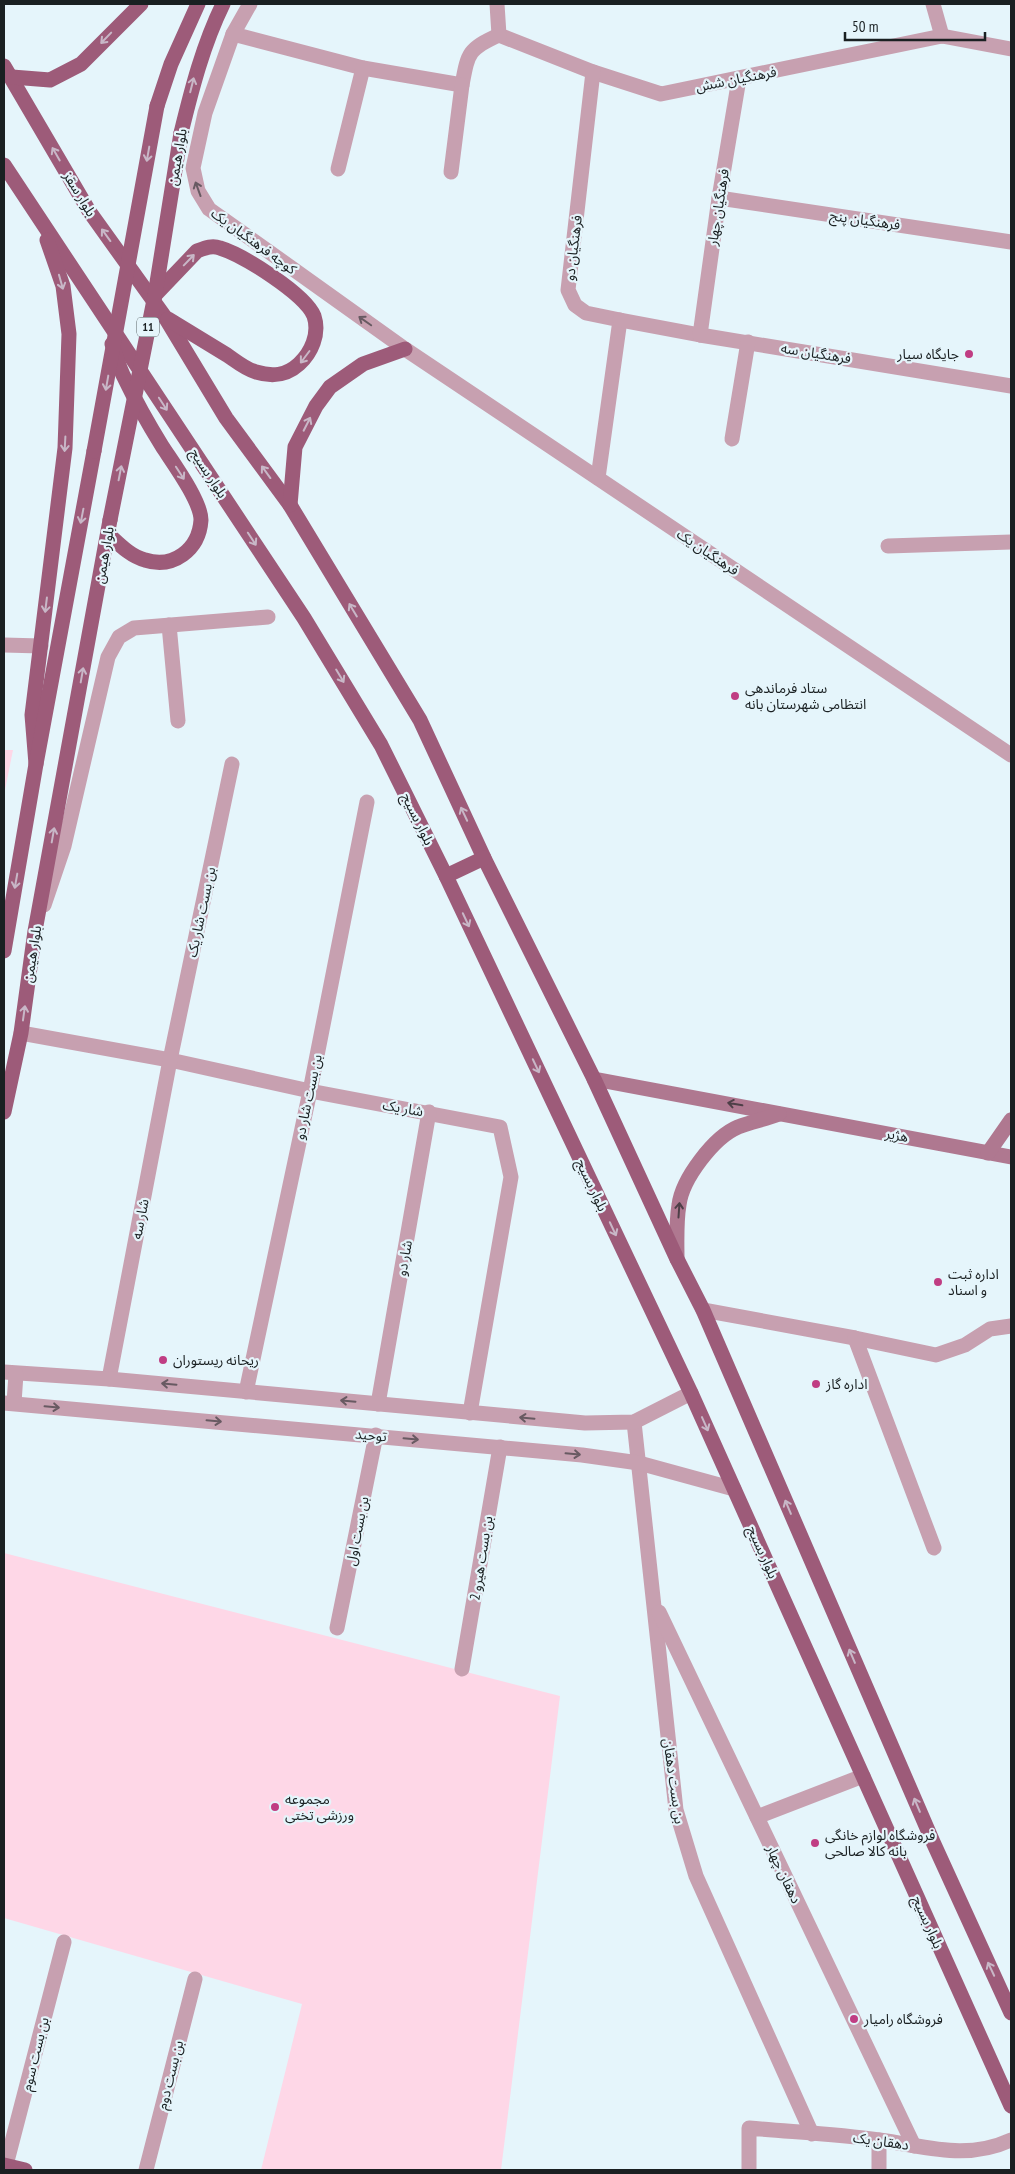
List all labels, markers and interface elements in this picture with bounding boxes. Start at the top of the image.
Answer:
scale bar [845,10,985,42]
text: 50 m [852,17,878,36]
one-way arrow [100,32,112,45]
street label: فرهنگیان شش [694,62,778,96]
one-way arrow [188,78,198,94]
street label: بلوار هیمن [163,127,191,187]
one-way arrow [143,146,153,162]
one-way arrow [50,147,60,161]
street label: بلوار سقز [59,167,101,220]
street label: فرهنگیان چهار [703,167,734,248]
one-way arrow [193,182,202,197]
street label: کوچه فرهنگیان یک [207,204,300,279]
street label: فرهنگیان پنج [828,206,901,236]
street label: فرهنگیان دو [560,214,586,282]
one-way arrow [101,228,111,242]
one-way arrow [183,253,195,266]
one-way arrow [57,274,67,290]
one-way arrow [358,316,372,326]
road number: 11 [137,318,159,337]
street label: فرهنگیان سه [780,339,852,367]
place label: جایگاه سیار [896,345,959,363]
marker: جایگاه سیار [963,348,975,360]
one-way arrow [300,350,311,363]
one-way arrow [101,375,111,391]
one-way arrow [158,396,168,410]
one-way arrow [303,417,312,432]
one-way arrow [61,436,70,452]
street label: بلوار بسیج [185,445,232,503]
one-way arrow [115,465,125,481]
one-way arrow [175,466,185,480]
one-way arrow [261,466,271,480]
one-way arrow [77,508,86,524]
street label: بلوار هیمن [90,525,118,585]
street label: فرهنگیان یک [674,525,742,579]
one-way arrow [248,532,258,546]
one-way arrow [41,597,51,613]
one-way arrow [348,603,358,617]
one-way arrow [78,668,87,684]
one-way arrow [335,669,345,683]
place label: ستاد فرماندهی انتظامی شهرستان بانه [745,679,866,713]
marker: ستاد فرماندهی انتظامی شهرستان بانه [729,690,741,702]
street label: بلوار بسیج [396,790,438,849]
one-way arrow [458,807,468,822]
one-way arrow [48,827,58,843]
street label: بن بست شار یک [183,865,219,959]
one-way arrow [10,872,20,888]
one-way arrow [462,912,472,927]
street label: بلوار هیمن [19,924,45,984]
one-way arrow [19,1005,29,1021]
street label: بن بست شار دو [290,1052,326,1141]
one-way arrow [531,1059,541,1074]
street label: شار یک [381,1096,425,1120]
one-way arrow [727,1099,743,1109]
street label: هژیر [883,1124,910,1146]
street label: بلوار بسیج [570,1156,612,1215]
street label: شار سه [127,1197,153,1241]
one-way arrow [674,1203,683,1219]
one-way arrow [609,1221,619,1236]
street label: شار دو [392,1239,416,1277]
place label: اداره ثبت و اسناد [948,1265,999,1299]
marker: اداره ثبت و اسناد [932,1276,944,1288]
place label: ریحانە ریستوران [173,1351,259,1369]
marker: ریحانە ریستوران [157,1354,169,1366]
place label: اداره گاز [825,1375,868,1393]
marker: اداره گاز [810,1378,822,1390]
one-way arrow [161,1380,177,1389]
one-way arrow [340,1396,356,1406]
one-way arrow [44,1402,60,1411]
one-way arrow [520,1413,536,1423]
one-way arrow [206,1416,222,1426]
one-way arrow [701,1416,710,1431]
street label: توحید [354,1425,388,1445]
one-way arrow [403,1434,419,1443]
one-way arrow [564,1449,580,1459]
street label: بن بست اول [341,1495,373,1567]
one-way arrow [782,1500,792,1515]
street label: بن بست هیرو 2 [465,1514,497,1602]
street label: بلوار بسیج [742,1523,783,1582]
one-way arrow [847,1649,857,1664]
street label: بن بست دهقان [659,1737,689,1825]
place label: مجموعه ورزشی تختی [285,1790,354,1824]
one-way arrow [912,1798,921,1813]
marker: مجموعه ورزشی تختی [269,1801,281,1813]
place label: فروشگاه لوازم خانگی بانه کالا صالحی [825,1826,935,1860]
marker: فروشگاه لوازم خانگی بانه کالا صالحی [809,1837,821,1849]
street label: دهقان چهار [761,1841,806,1907]
street label: بلوار بسیج [907,1893,948,1952]
one-way arrow [986,1962,995,1977]
place label: فروشگاه رامیار [863,2010,943,2028]
marker: فروشگاه رامیار [848,2013,860,2025]
street label: بن بست سوم [17,2015,55,2093]
street label: بن بست دوم [153,2038,189,2112]
street label: دهقان یک [852,2128,910,2154]

